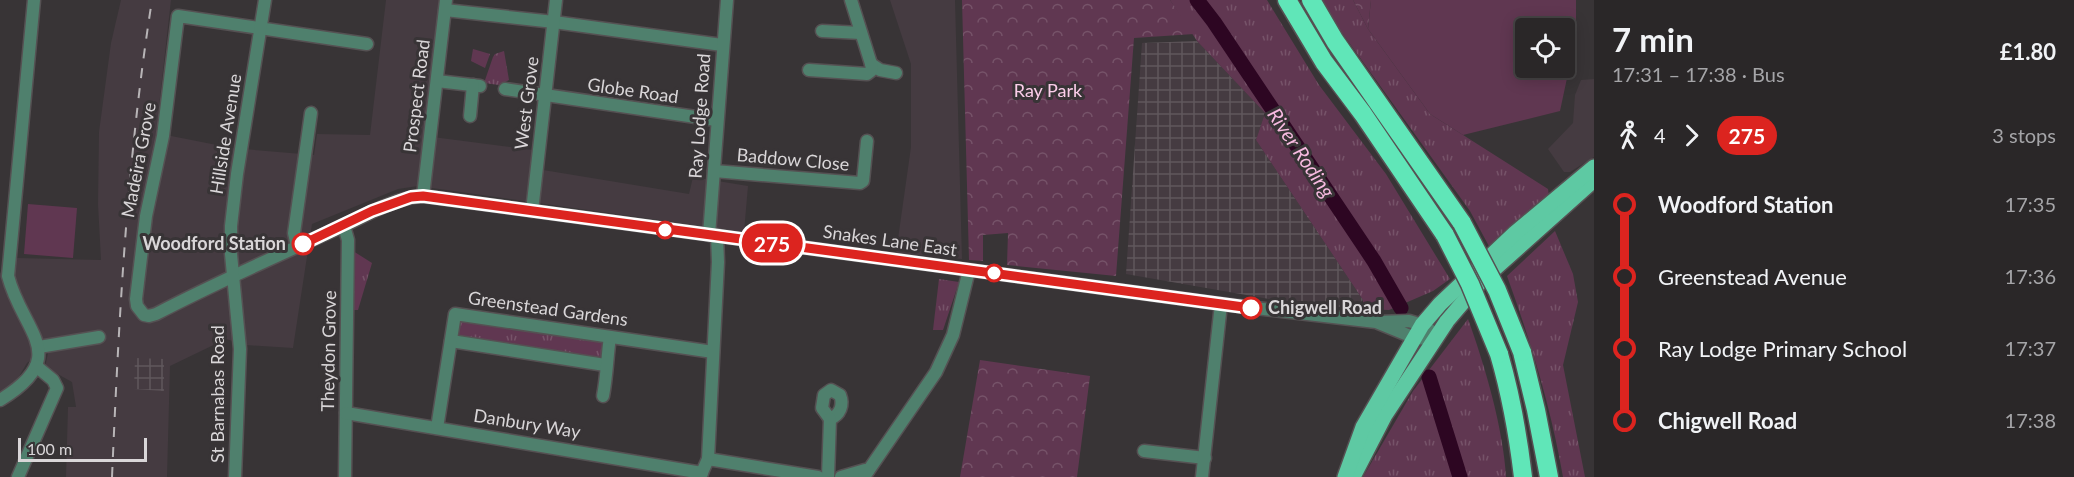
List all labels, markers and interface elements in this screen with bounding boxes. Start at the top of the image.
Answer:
map controls [1515,18,1575,78]
button: locate [1515,18,1575,78]
text: 7 min [1612,19,1694,59]
street label: Prospect Road [398,38,434,154]
text: £1.80 [2000,38,2056,65]
street label: Ray Lodge Road [684,53,714,179]
street label: West Grove [509,55,543,151]
text: 17:31 – 17:38 · Bus [1612,62,1785,86]
street label: Hillside Avenue [205,72,245,196]
street label: Globe Road [586,73,680,107]
park label: Ray Park [1014,79,1083,101]
street label: Madeira Grove [116,100,160,219]
water label: River Roding [1263,103,1341,202]
icon: walk [1612,119,1645,152]
icon: forward [1675,119,1708,152]
text: 4 [1654,123,1666,147]
text: 275 [1729,123,1765,148]
text: 3 stops [1992,123,2056,147]
street label: Baddow Close [736,143,850,175]
text: Woodford Station [1658,191,1834,218]
text: 17:35 [2005,192,2056,216]
street label: Snakes Lane East [822,220,959,260]
unlabelled marker [656,221,674,239]
line badge: 275 [738,224,806,262]
text: 275 [754,231,790,256]
place label: Woodford Station [142,232,286,254]
marker: Woodford Station [292,233,314,255]
text: Greenstead Avenue [1658,263,1847,290]
unlabelled marker [985,264,1003,282]
text: 17:36 [2005,264,2056,288]
street label: Greenstead Gardens [467,286,630,330]
street label: Theydon Grove [316,290,340,412]
place label: Chigwell Road [1268,296,1382,318]
marker: Chigwell Road [1240,297,1262,319]
street label: St Barnabas Road [206,325,228,463]
text: Ray Lodge Primary School [1658,335,1907,362]
text: 17:37 [2005,336,2056,360]
street label: Danbury Way [472,404,583,442]
text: Chigwell Road [1658,407,1797,434]
text: 17:38 [2005,408,2056,432]
scale bar [18,435,147,462]
text: 100 m [27,439,72,458]

